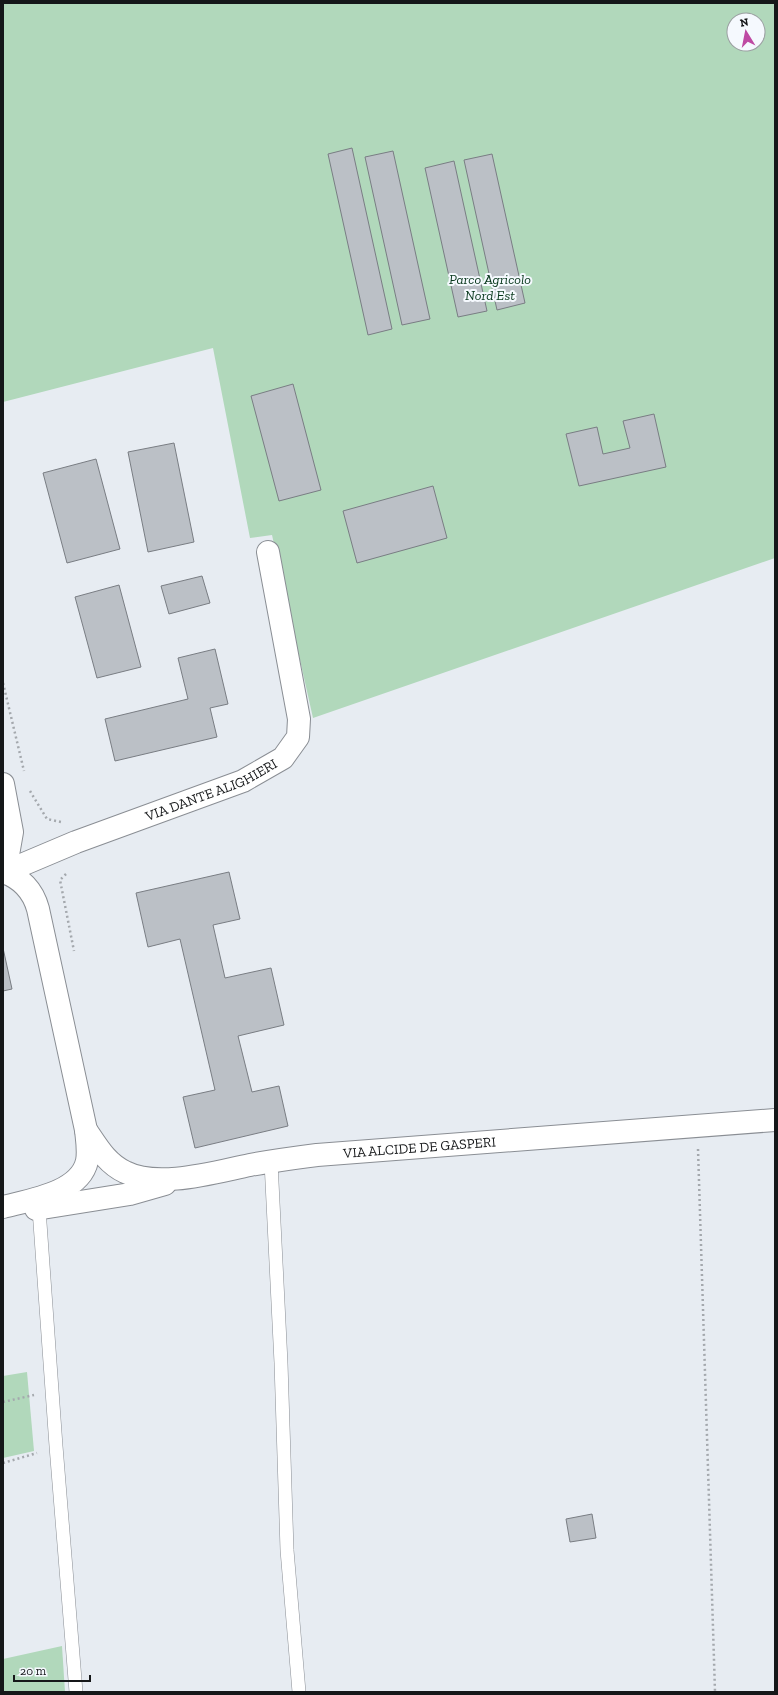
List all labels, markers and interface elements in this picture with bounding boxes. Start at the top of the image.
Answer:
north arrow [726,12,766,52]
text: N [739,15,750,30]
park label: Parco Agricolo Nord Est [449,271,531,304]
street label: VIA DANTE ALIGHIERI [142,755,280,825]
street label: VIA ALCIDE DE GASPERI [342,1133,496,1162]
scale bar [14,1657,90,1683]
text: 20 m [20,1664,47,1678]

